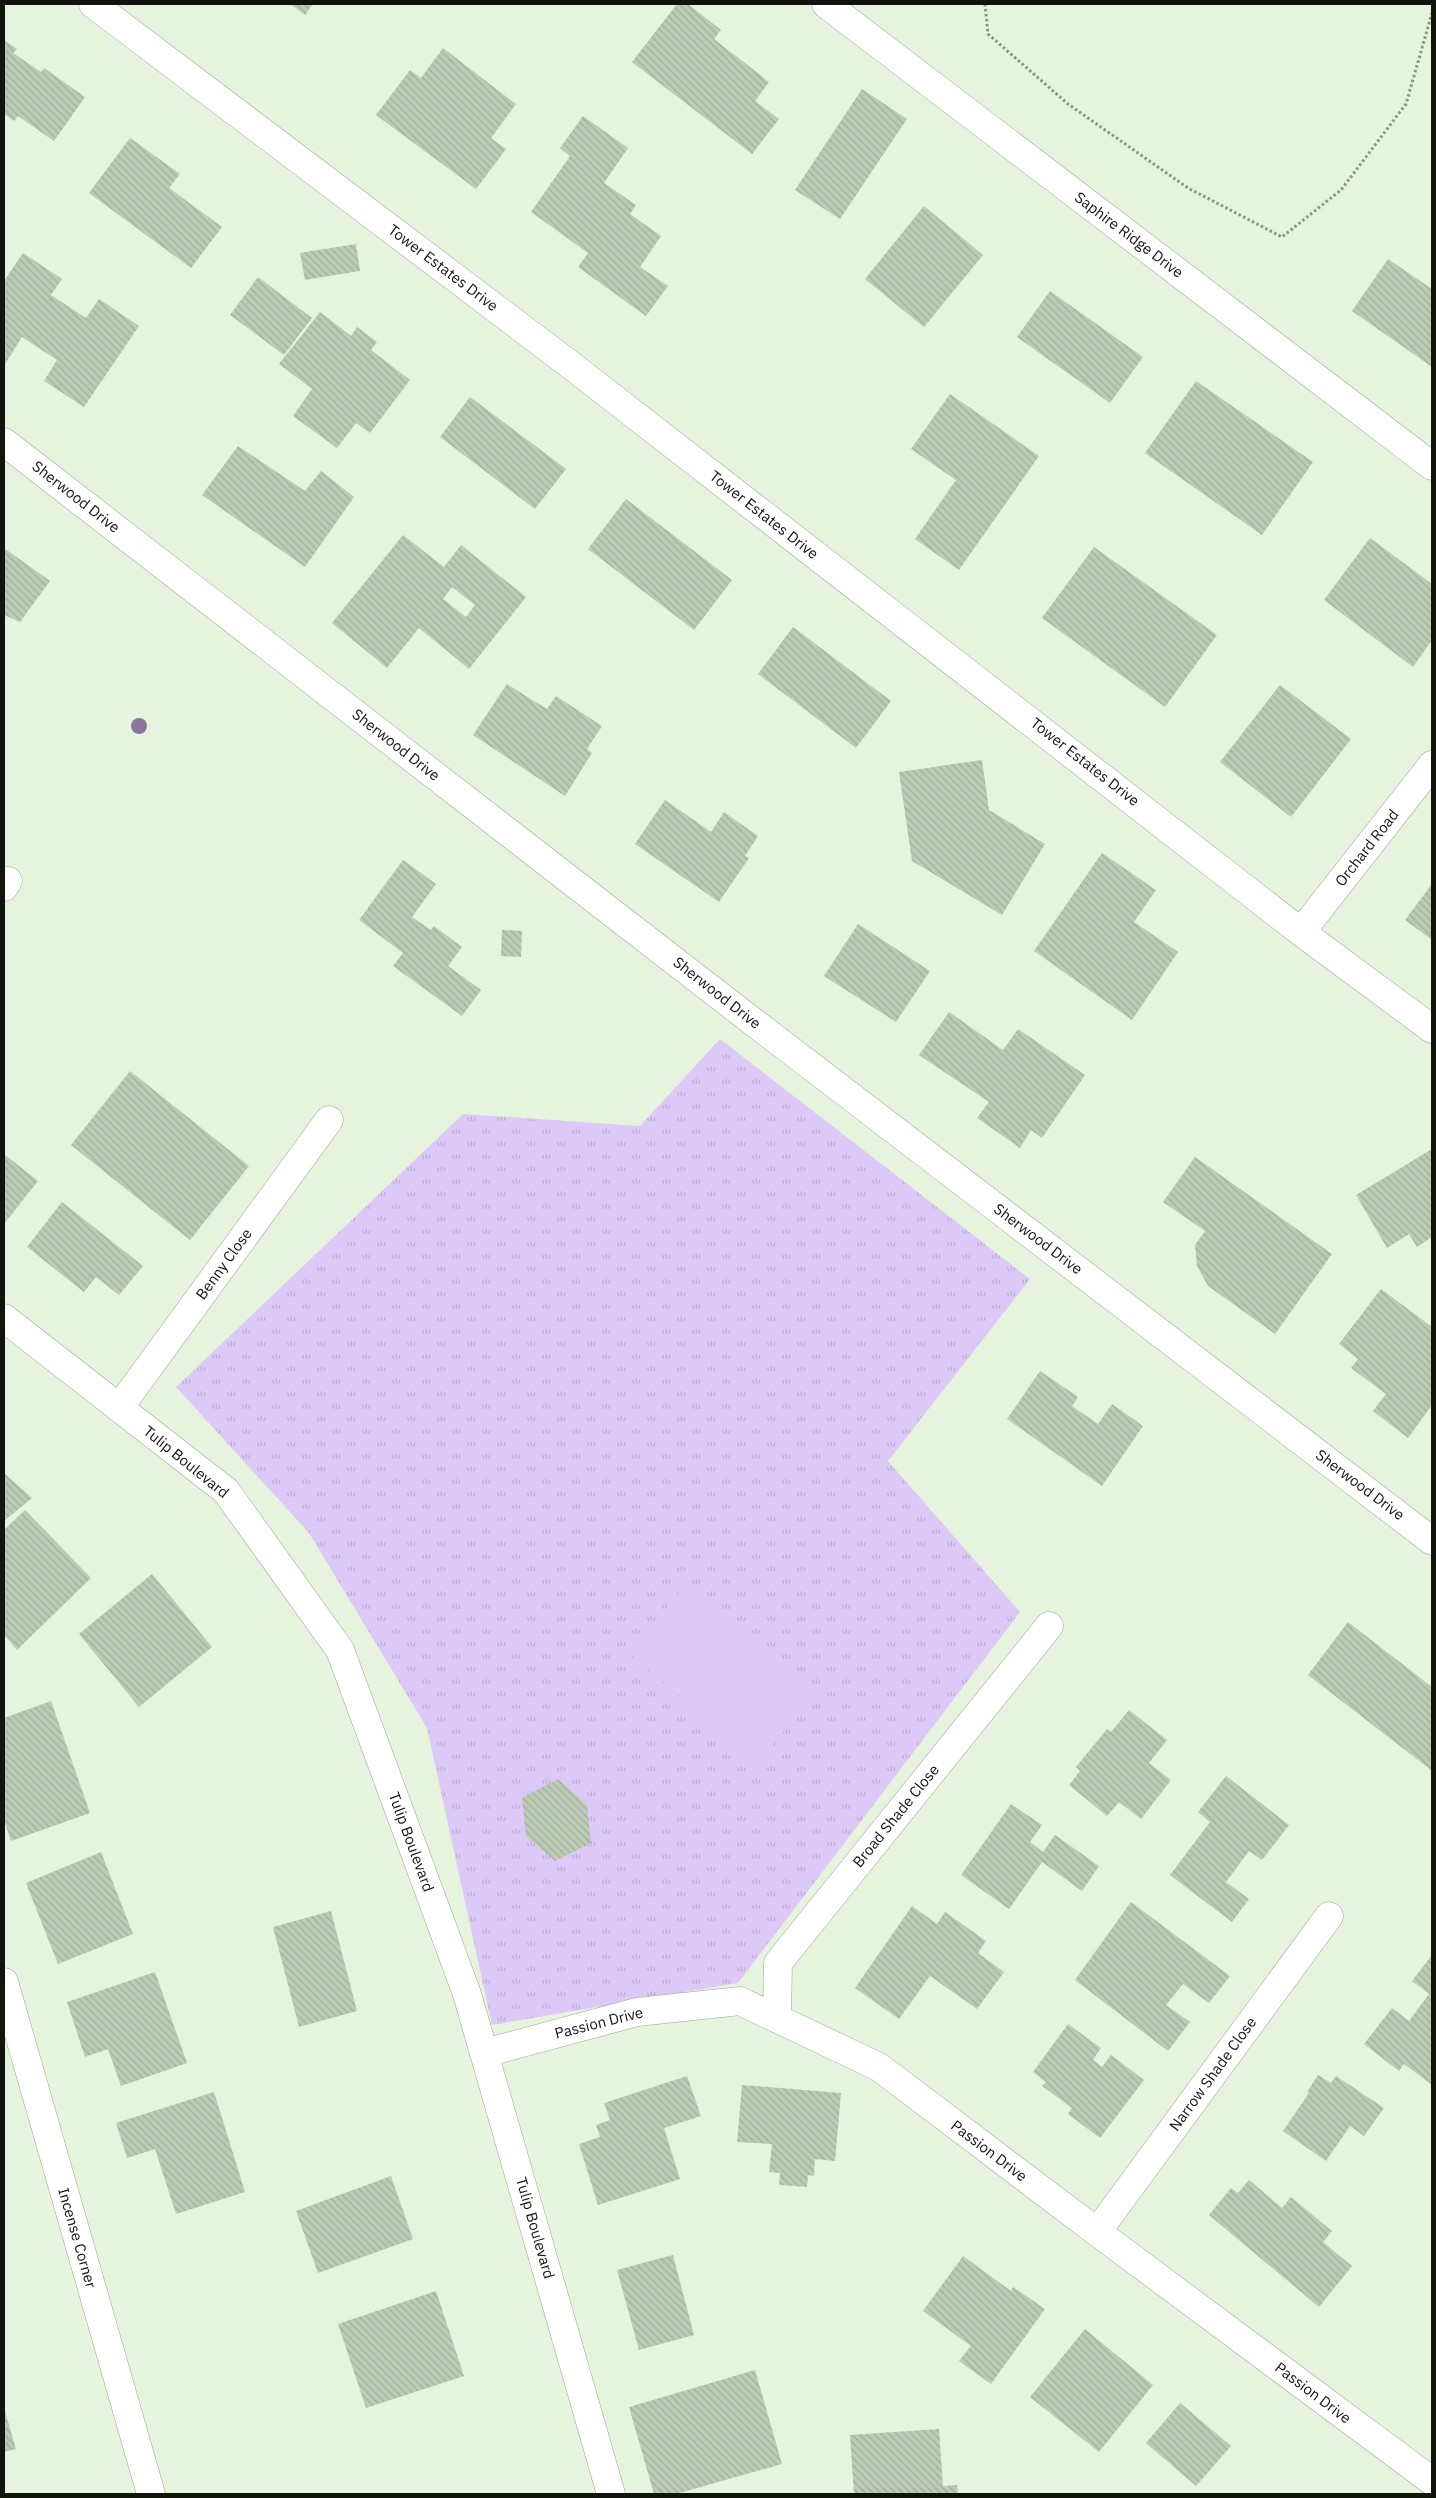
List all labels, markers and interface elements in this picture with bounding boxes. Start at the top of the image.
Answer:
street label: Saphire Ridge Drive [1071,187,1187,282]
street label: Tower Estates Drive [384,220,502,315]
street label: Sherwood Drive [29,456,124,537]
street label: Tower Estates Drive [706,466,823,563]
street label: Sherwood Drive [349,704,444,785]
street label: Tower Estates Drive [1027,713,1144,810]
street label: Orchard Road [1331,805,1402,890]
street label: Sherwood Drive [670,952,765,1033]
street label: Sherwood Drive [990,1199,1086,1278]
street label: Benny Close [191,1224,256,1303]
street label: Tulip Boulevard [140,1421,233,1502]
street label: Sherwood Drive [1312,1445,1408,1524]
street label: Broad Shade Close [848,1760,943,1871]
street label: Tulip Boulevard [385,1789,438,1894]
street label: Passion Drive [553,2002,645,2043]
street label: Narrow Shade Close [1165,2013,1260,2134]
street label: Passion Drive [947,2116,1031,2185]
street label: Tulip Boulevard [512,2175,559,2281]
street label: Incense Corner [54,2186,101,2291]
street label: Passion Drive [1271,2358,1355,2427]

